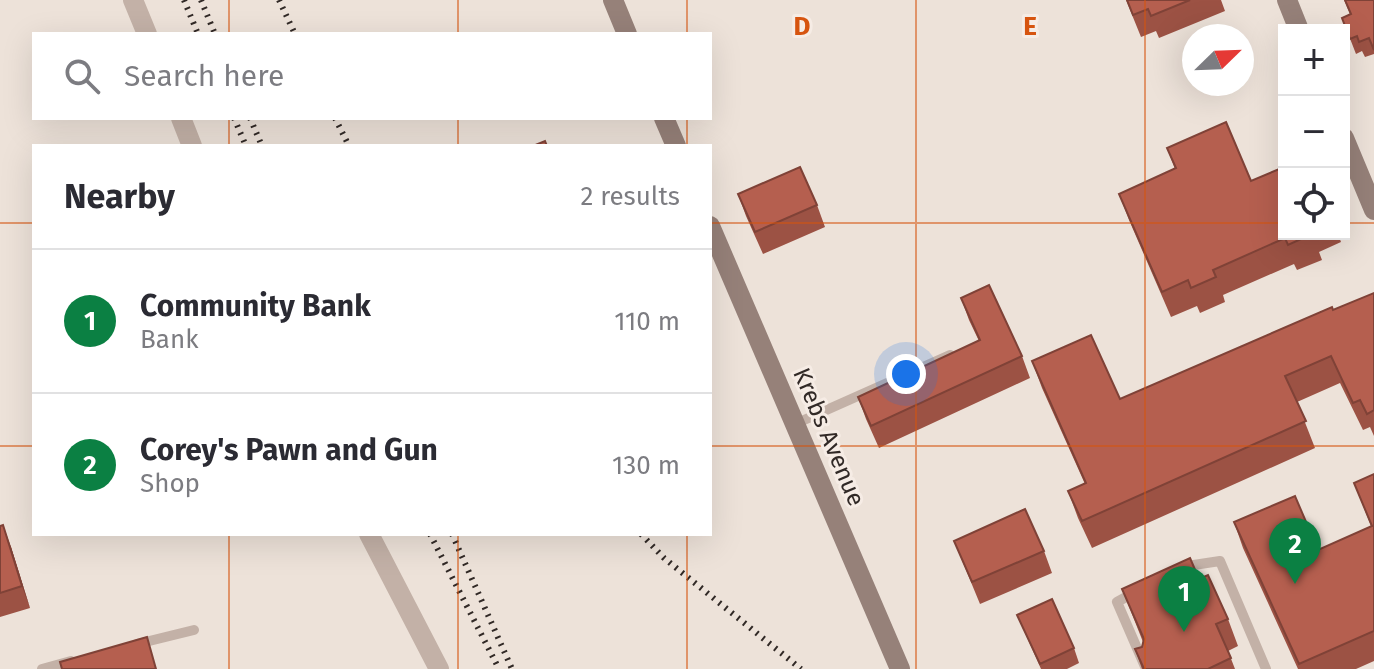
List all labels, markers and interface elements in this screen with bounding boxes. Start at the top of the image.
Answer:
text: D [794,11,811,42]
text: E [1023,11,1037,42]
north arrow [1182,24,1254,96]
map controls [1278,24,1350,240]
button: + [1278,24,1350,96]
search box [32,32,712,120]
icon: search [60,54,104,98]
text: Search here [124,58,284,94]
button: − [1278,96,1350,168]
button: locate [1278,168,1350,240]
text: Nearby [64,176,175,217]
text: 2 results [580,181,680,212]
text: Community Bank [140,288,371,324]
text: 1 [84,306,96,337]
text: 110 m [614,306,680,337]
text: Bank [140,324,199,355]
your location [886,354,926,394]
street label: Krebs Avenue [787,364,871,510]
text: Corey's Pawn and Gun [140,432,438,468]
text: 2 [83,450,97,481]
text: 130 m [612,450,680,481]
text: Shop [140,468,200,499]
pin: 2 [1269,518,1321,584]
pin: 1 [1158,566,1210,632]

